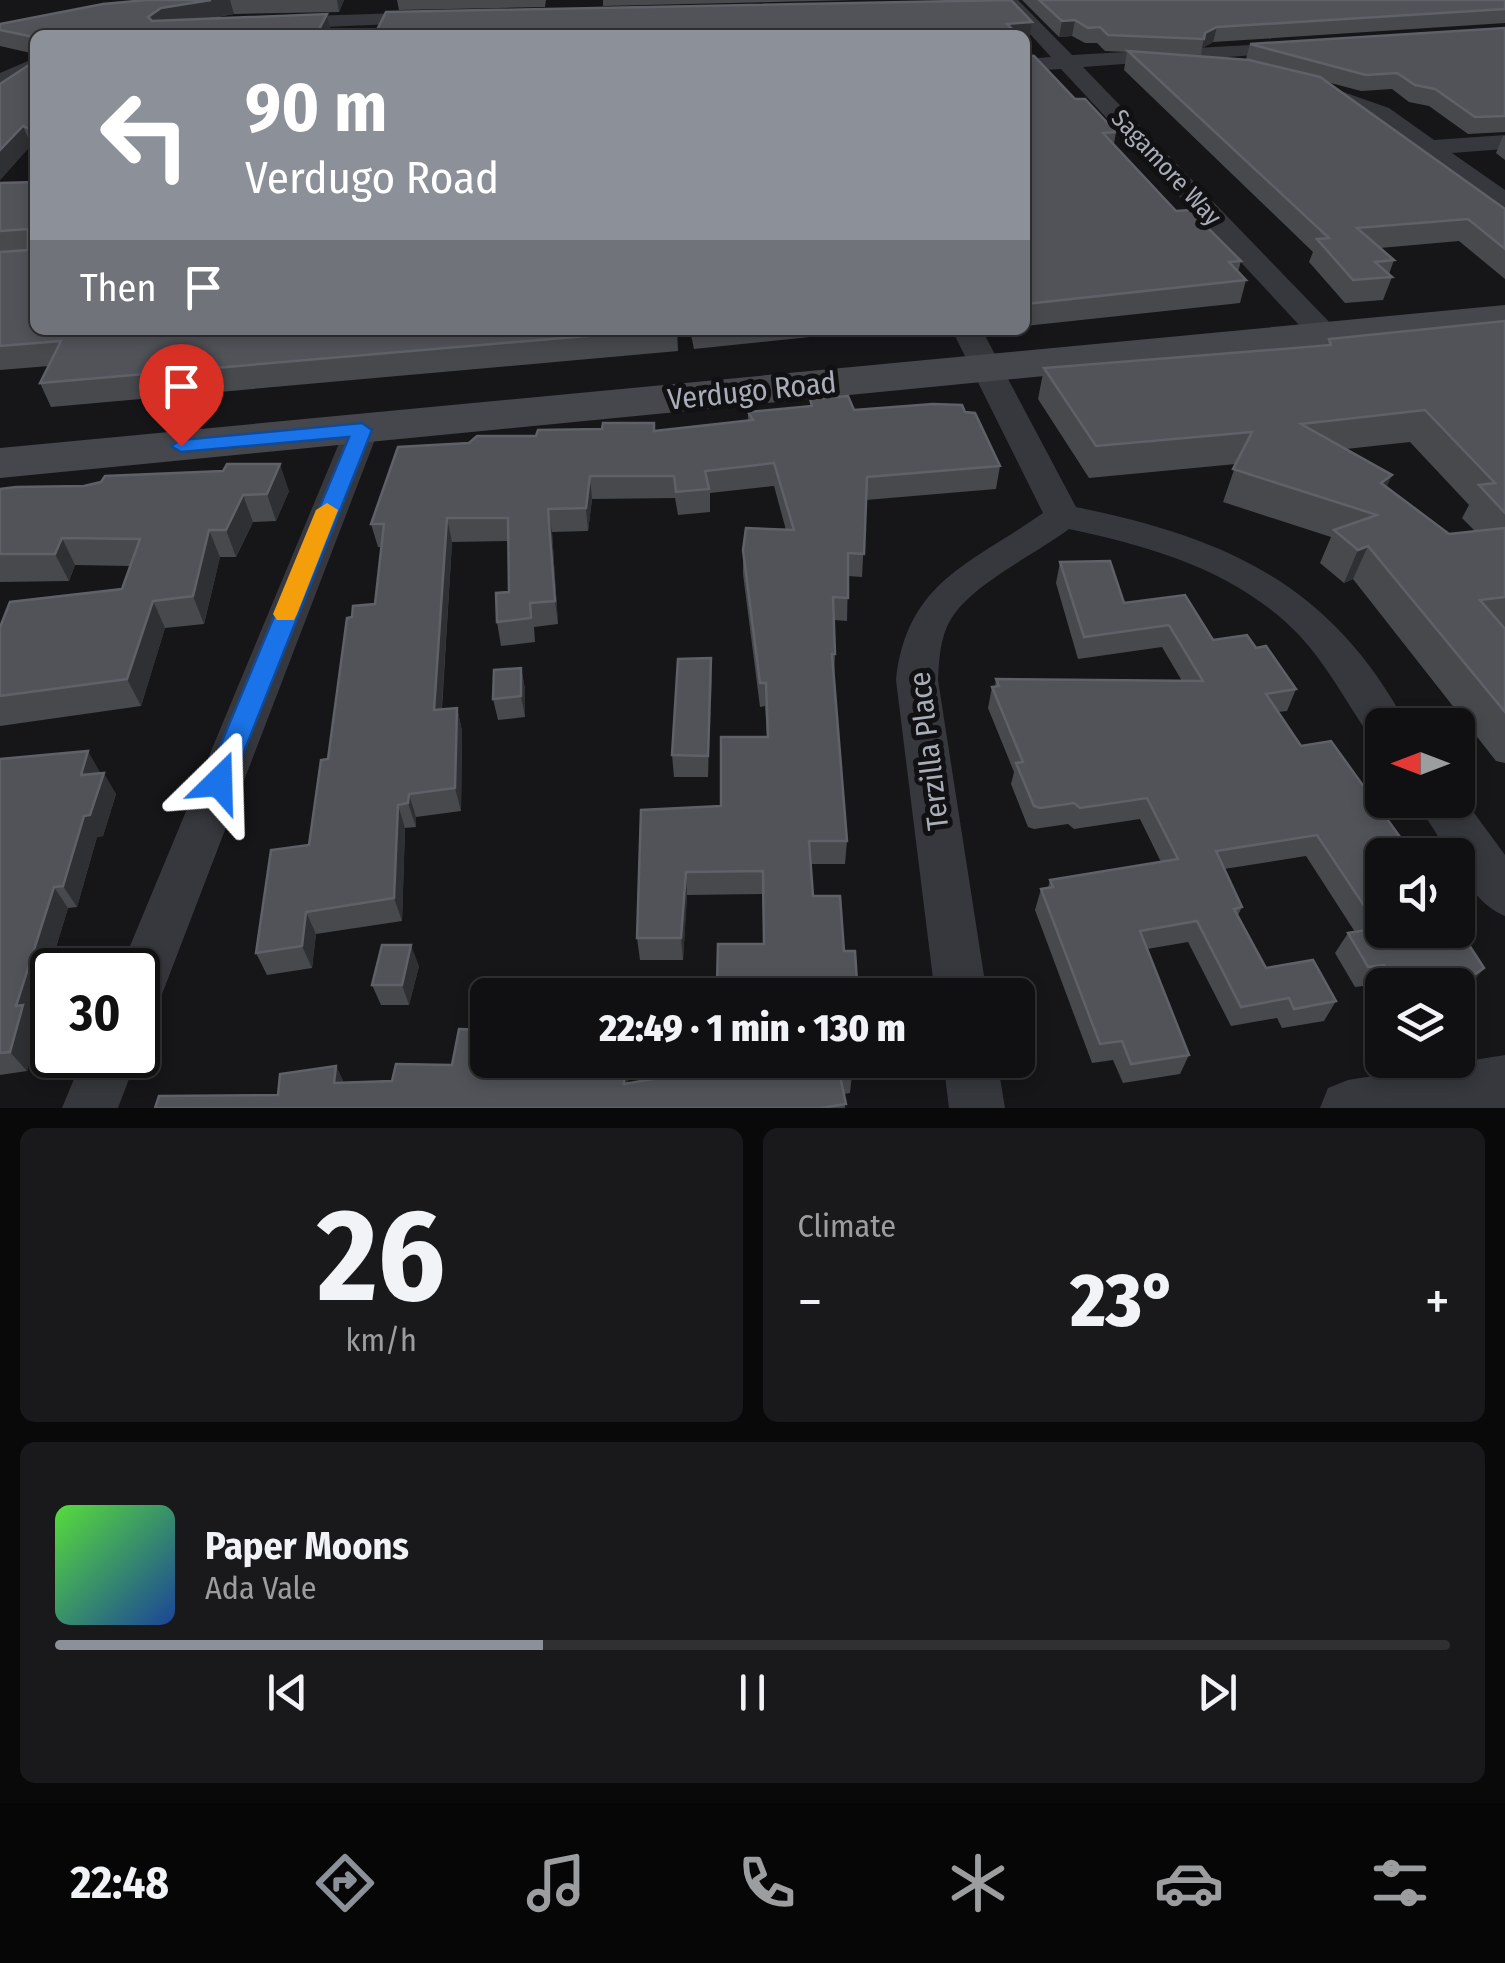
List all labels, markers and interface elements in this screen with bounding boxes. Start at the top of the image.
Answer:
text: 90 m [245,66,387,150]
icon: left [80,70,210,200]
street label: Sagamore Way [1105,103,1228,232]
text: Verdugo Road [245,151,499,205]
icon: arrive [176,260,231,315]
text: Then [80,265,156,311]
pin [139,344,224,447]
icon: arrive [154,359,209,414]
street label: Verdugo Road [666,364,838,418]
street label: Terzilla Place [901,670,957,832]
north arrow [1365,708,1475,818]
map controls [1365,708,1475,1078]
position arrow [167,730,271,834]
button: sound [1365,838,1475,948]
speed limit sign: 30 [30,948,160,1078]
button: layers [1365,968,1475,1078]
text: 22:49 · 1 min · 130 m [599,1005,906,1051]
text: 26 [317,1178,445,1334]
text: Climate [798,1207,896,1245]
text: 23° [1071,1256,1177,1346]
text: − [798,1269,822,1335]
text: + [1425,1269,1450,1335]
text: km/h [346,1321,417,1359]
text: Paper Moons [205,1523,409,1569]
text: Ada Vale [205,1569,317,1607]
icon: previous [260,1665,315,1720]
icon: pause [725,1665,780,1720]
icon: next [1190,1665,1245,1720]
icon: directions [310,1848,380,1918]
icon: music [521,1848,591,1918]
icon: phone [732,1848,802,1918]
icon: climate [943,1848,1013,1918]
icon: car [1154,1848,1224,1918]
icon: filters [1365,1848,1435,1918]
text: 22:48 [70,1856,169,1910]

